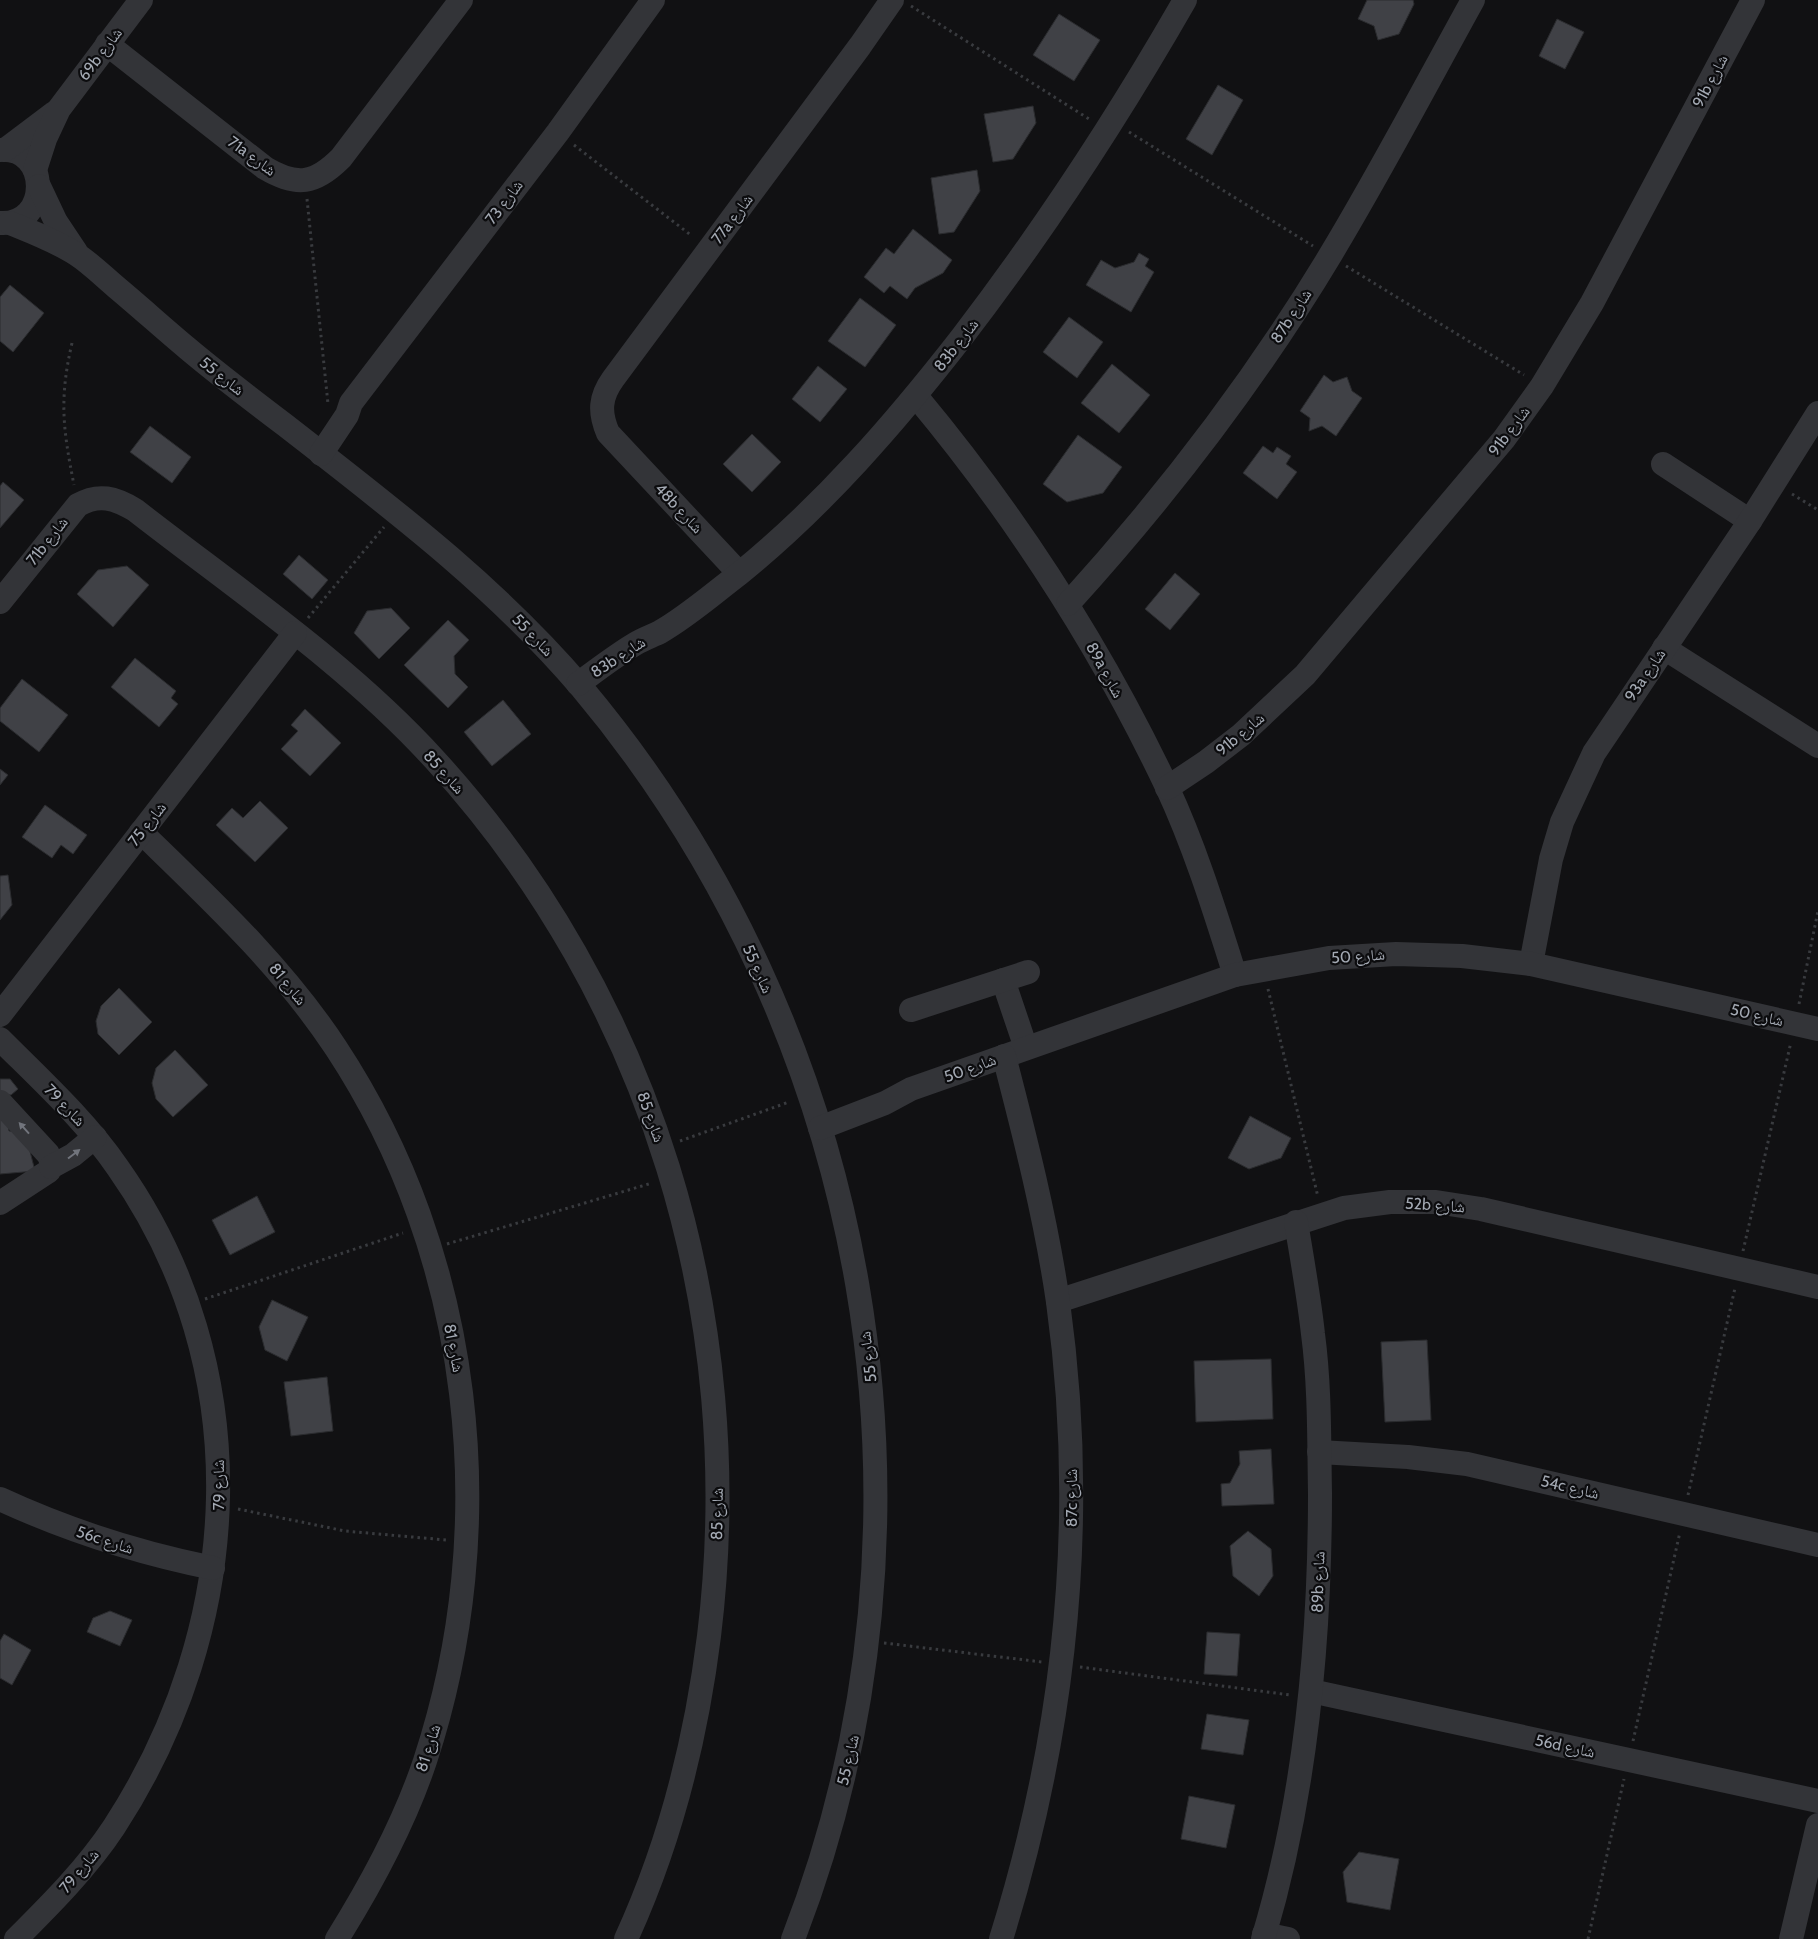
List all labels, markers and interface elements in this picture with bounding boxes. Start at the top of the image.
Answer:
street label: 69b شارع [74,24,127,85]
street label: 91b شارع [1688,51,1733,111]
street label: 71a شارع [224,132,280,181]
street label: شارع 73 [481,176,528,229]
street label: 77a شارع [707,190,758,248]
street label: 87b شارع [1267,285,1316,347]
street label: 83b شارع [930,315,983,376]
street label: شارع 55 [195,353,248,400]
street label: 91b شارع [1484,402,1535,460]
street label: 48b شارع [650,479,707,538]
street label: 71b شارع [22,513,73,570]
street label: شارع 55 [508,610,558,661]
street label: 83b شارع [587,632,649,682]
street label: 89a شارع [1081,639,1128,702]
street label: 93a شارع [1621,645,1670,706]
street label: 91b شارع [1212,708,1269,760]
street label: شارع 85 [419,746,469,798]
street label: شارع 75 [124,798,171,850]
street label: شارع 55 [738,942,777,997]
street label: شارع 50 [1330,945,1386,968]
street label: شارع 81 [264,959,311,1010]
street label: شارع 50 [1728,1000,1785,1031]
street label: شارع 50 [941,1050,999,1087]
street label: شارع 79 [40,1080,90,1131]
street label: شارع 85 [632,1089,669,1145]
one-way arrow [18,1122,30,1134]
one-way arrow [67,1148,80,1159]
street label: 52b شارع [1404,1193,1466,1218]
street label: شارع 81 [439,1322,468,1374]
street label: شارع 55 [855,1330,882,1384]
street label: شارع 79 [209,1459,229,1511]
street label: 87c شارع [1062,1469,1082,1527]
street label: 54c شارع [1539,1471,1601,1504]
street label: شارع 85 [707,1488,728,1540]
street label: 56c شارع [74,1522,136,1559]
street label: 89b شارع [1307,1551,1330,1613]
street label: شارع 81 [411,1722,446,1775]
street label: 56d شارع [1533,1730,1597,1763]
street label: شارع 55 [833,1733,864,1787]
street label: شارع 79 [55,1845,103,1897]

